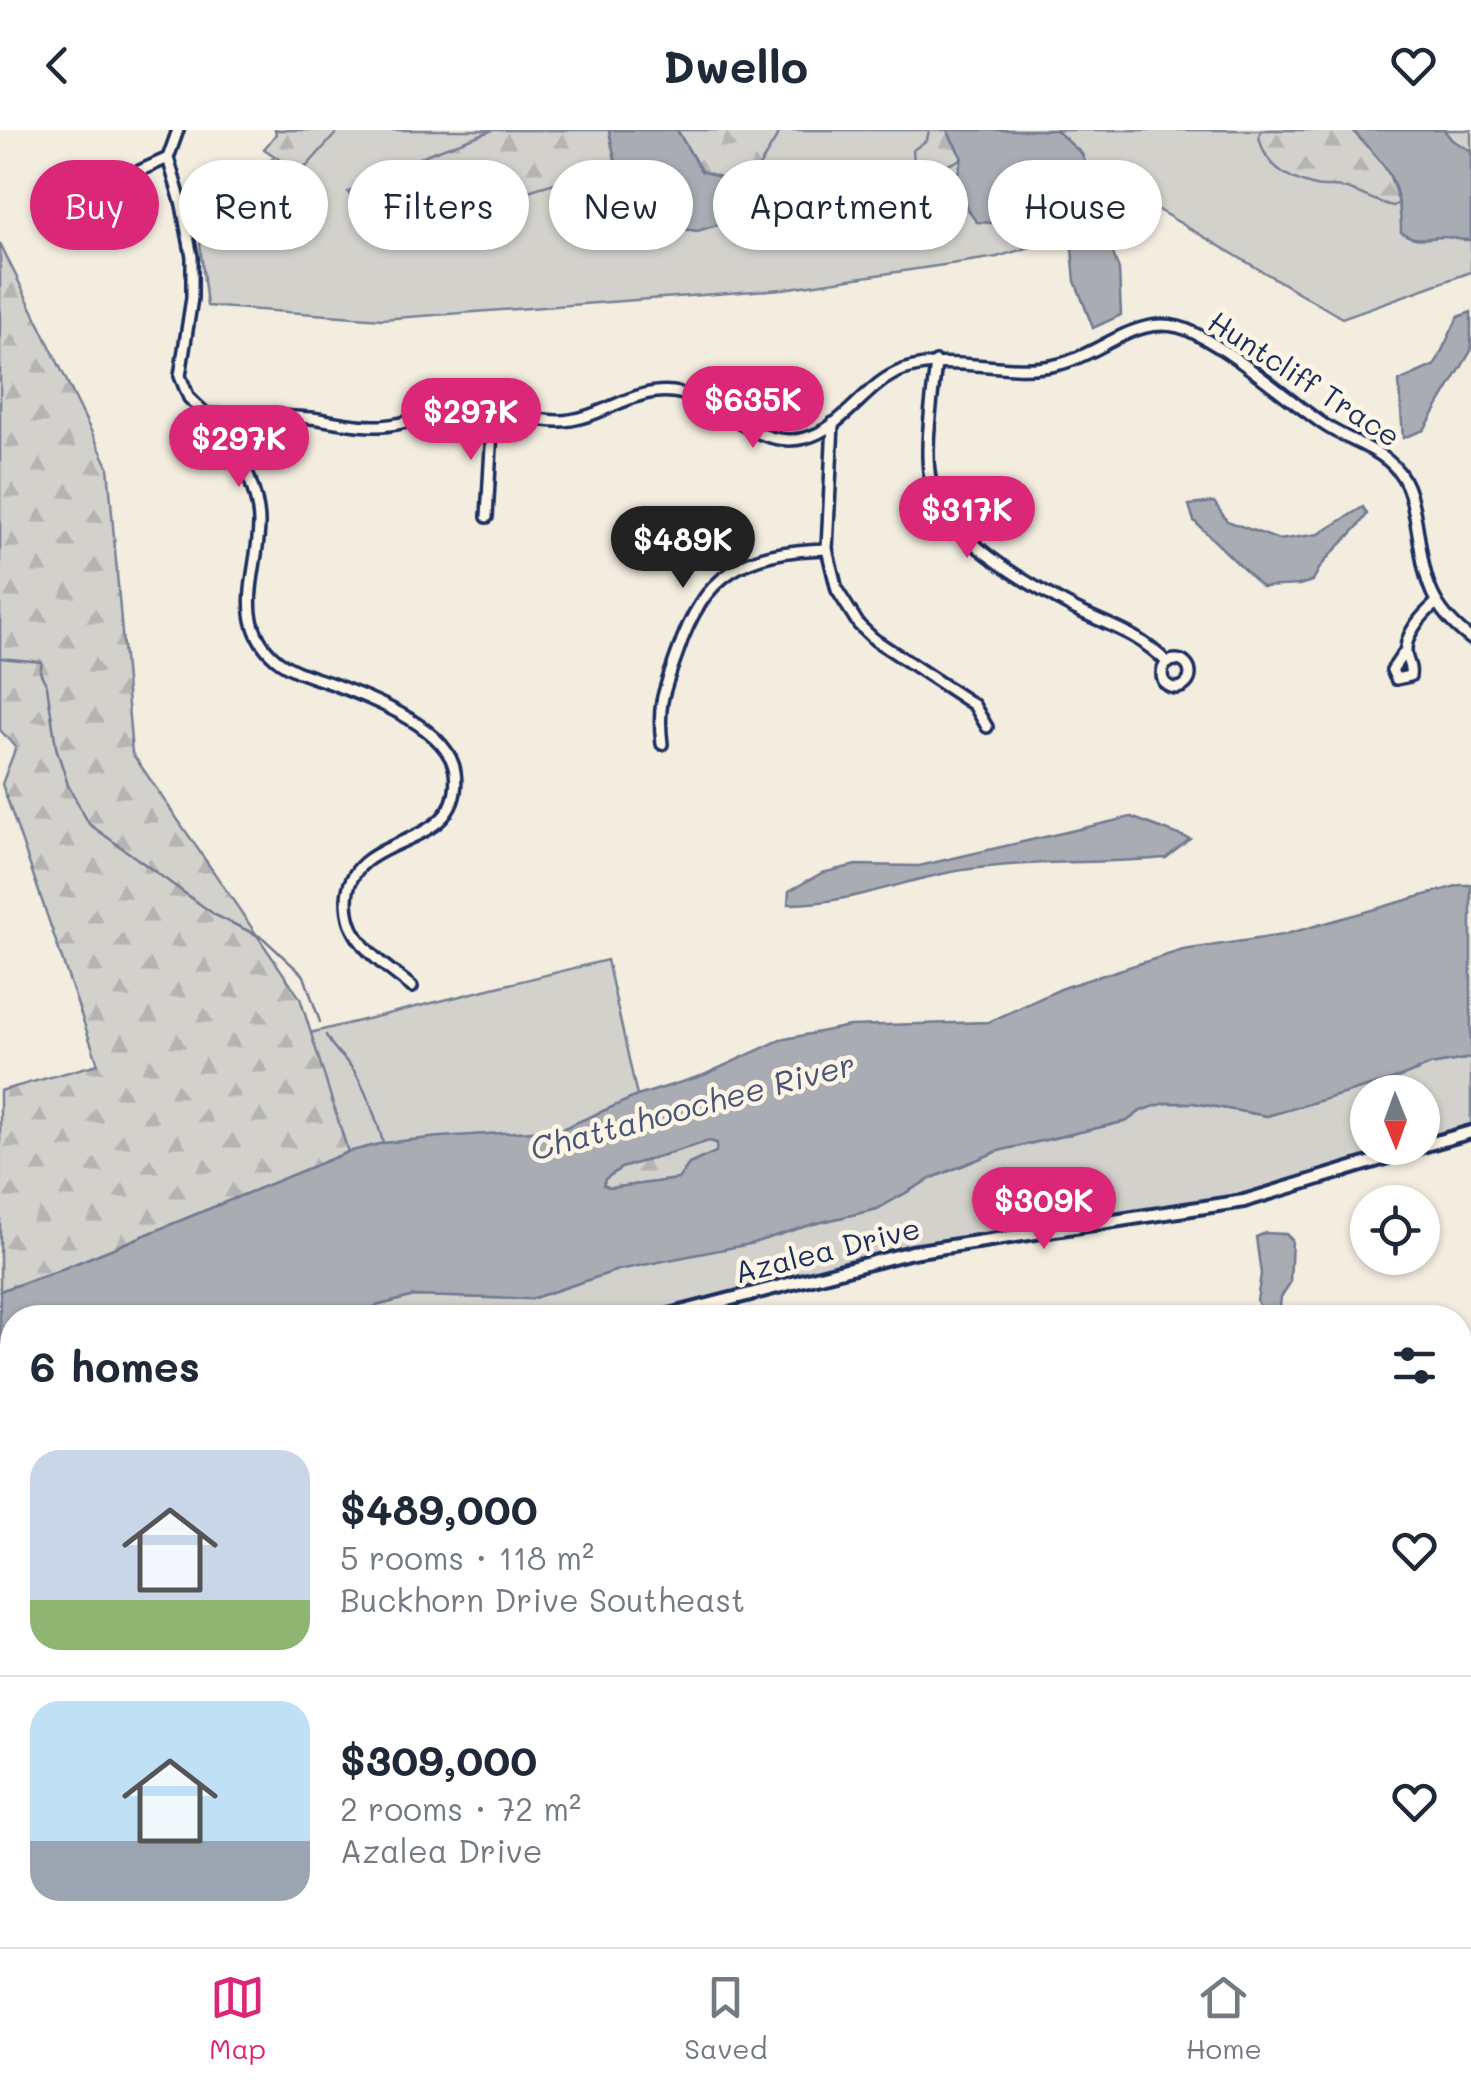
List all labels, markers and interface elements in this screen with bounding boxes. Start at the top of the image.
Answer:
text: Dwello [663,36,808,94]
icon: back [30,38,85,93]
icon: heart [1386,38,1441,93]
chip: Buy [30,160,159,250]
chip: Rent [179,160,328,250]
chip: Filters [348,160,529,250]
chip: New [549,160,693,250]
chip: Apartment [713,160,968,250]
chip: House [988,160,1162,250]
street label: Huntcliff Trace [1201,301,1409,455]
pin: $635K [683,366,823,451]
text: $635K [704,377,802,419]
pin: $297K [401,378,541,463]
text: $297K [423,389,519,431]
pin: $297K [169,405,309,490]
text: $297K [191,416,287,458]
pin: $317K [897,476,1037,561]
text: $317K [921,487,1013,529]
pin: $489K [613,506,753,591]
text: $489K [633,517,733,559]
water label: Chattahoochee River [525,1041,859,1169]
north arrow [1350,1075,1440,1165]
map controls [1350,1075,1440,1275]
pin: $309K [974,1167,1114,1252]
text: $309K [994,1178,1094,1220]
button: locate [1350,1185,1440,1275]
street label: Azalea Drive [730,1207,924,1291]
text: 6 homes [30,1338,200,1393]
icon: filters [1387,1338,1442,1393]
text: $489,000 [340,1481,538,1536]
icon: home [110,1490,230,1610]
icon: heart [1387,1523,1442,1578]
text: 5 rooms · 118 m² [340,1536,594,1578]
text: Buckhorn Drive Southeast [340,1578,745,1620]
text: $309,000 [340,1732,537,1787]
icon: home [110,1741,230,1861]
icon: heart [1387,1774,1442,1829]
text: 2 rooms · 72 m² [340,1787,581,1829]
text: Azalea Drive [340,1829,542,1871]
tab: Map [209,1970,266,2066]
tab: Saved [684,1970,767,2066]
tab: Home [1186,1970,1262,2066]

